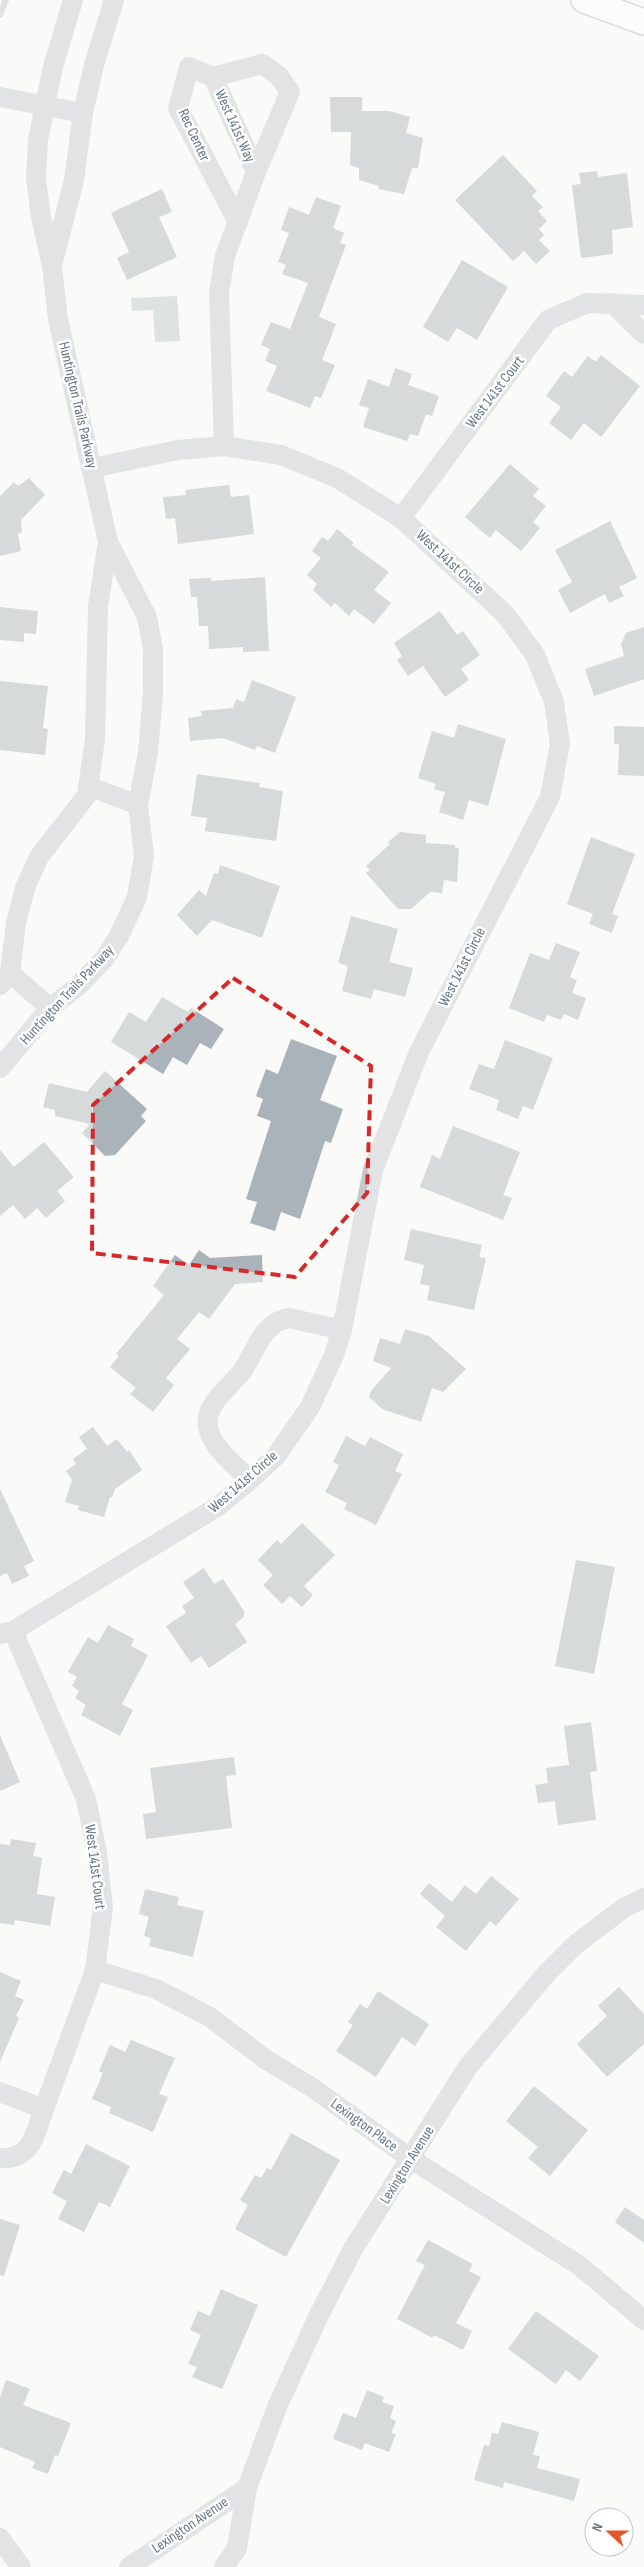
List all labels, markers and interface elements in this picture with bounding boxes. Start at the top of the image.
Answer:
street label: West 141st Way [210,87,260,166]
street label: Rec Center [174,106,215,165]
street label: Huntington Trails Parkway [54,340,102,470]
street label: West 141st Court [462,352,529,432]
street label: West 141st Circle [412,526,488,598]
street label: West 141st Circle [434,924,490,1010]
street label: Huntington Trails Parkway [16,941,118,1049]
street label: West 141st Circle [204,1447,282,1517]
street label: West 141st Court [80,1823,110,1911]
street label: Lexington Place [327,2094,401,2156]
street label: Lexington Avenue [376,2123,438,2207]
street label: Lexington Avenue [148,2492,232,2558]
north arrow [584,2507,634,2557]
text: N [588,2521,607,2534]

